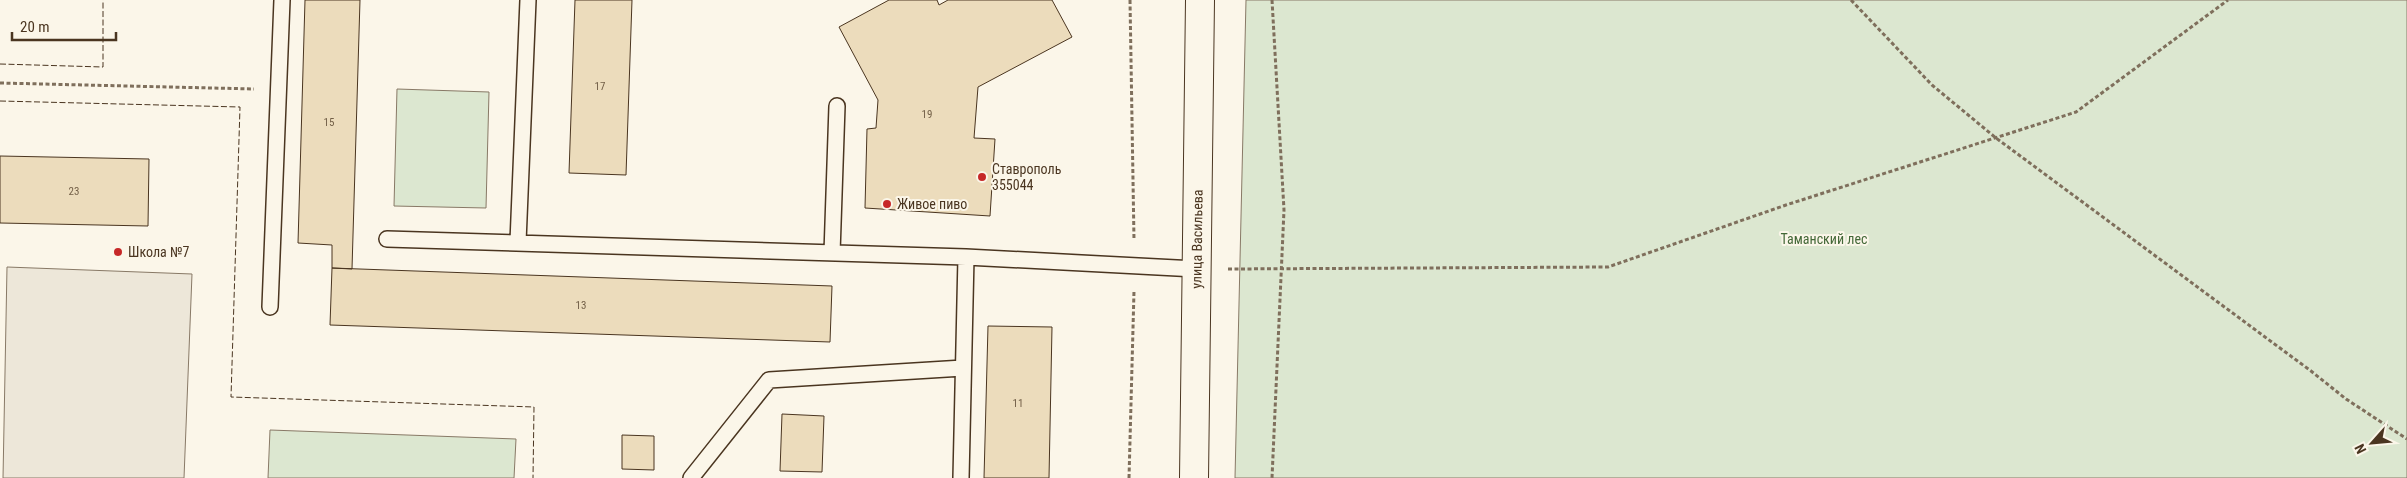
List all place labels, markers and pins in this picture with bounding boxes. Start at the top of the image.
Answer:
place label: Ставрополь 355044 [992,161,1062,193]
marker: Ставрополь 355044 [976,171,988,183]
place label: Живое пиво [897,196,967,212]
marker: Живое пиво [881,198,893,210]
place label: Школа №7 [128,244,189,260]
marker: Школа №7 [112,246,124,258]

